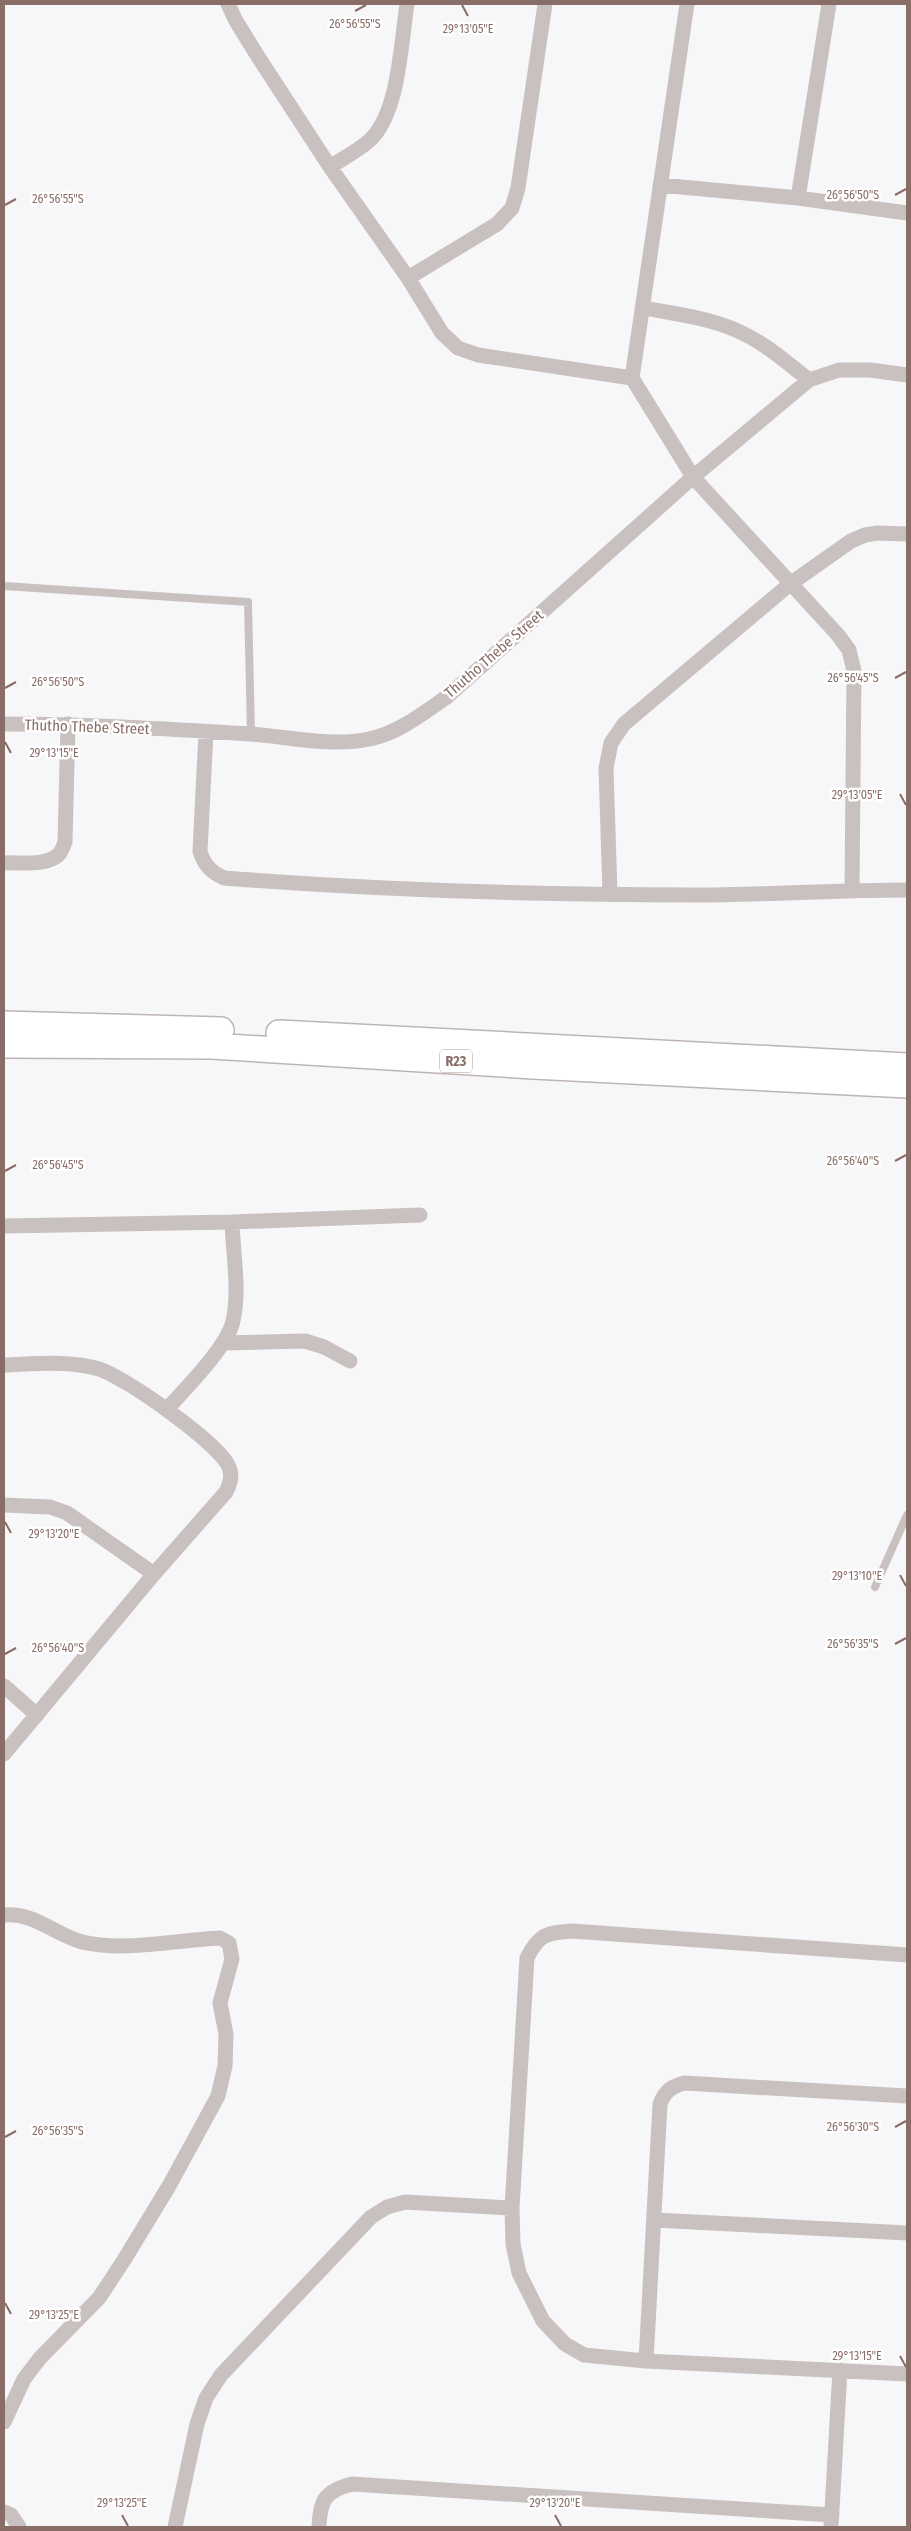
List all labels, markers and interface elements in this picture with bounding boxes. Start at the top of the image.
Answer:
text: 26°56'55"S [329,17,381,31]
text: 29°13'05"E [443,22,494,36]
text: 26°56'50"S [827,188,879,202]
text: 26°56'55"S [32,192,84,206]
street label: Thutho Thebe Street [441,606,547,702]
text: 26°56'45"S [827,671,879,685]
text: 26°56'50"S [32,675,84,689]
street label: Thutho Thebe Street [24,716,150,738]
text: 29°13'15"E [29,746,79,760]
text: 29°13'05"E [832,788,883,802]
road number: R23 [440,1050,472,1072]
text: 26°56'40"S [827,1154,879,1168]
text: 26°56'45"S [32,1158,84,1172]
text: 29°13'20"E [29,1527,80,1541]
text: 29°13'10"E [832,1569,882,1583]
text: 26°56'35"S [827,1637,879,1651]
text: 26°56'40"S [32,1641,84,1655]
text: 26°56'30"S [827,2120,879,2134]
text: 26°56'35"S [32,2124,84,2138]
text: 29°13'25"E [29,2308,79,2322]
text: 29°13'15"E [832,2349,882,2363]
text: 29°13'25"E [97,2496,147,2510]
text: 29°13'20"E [530,2496,581,2510]

